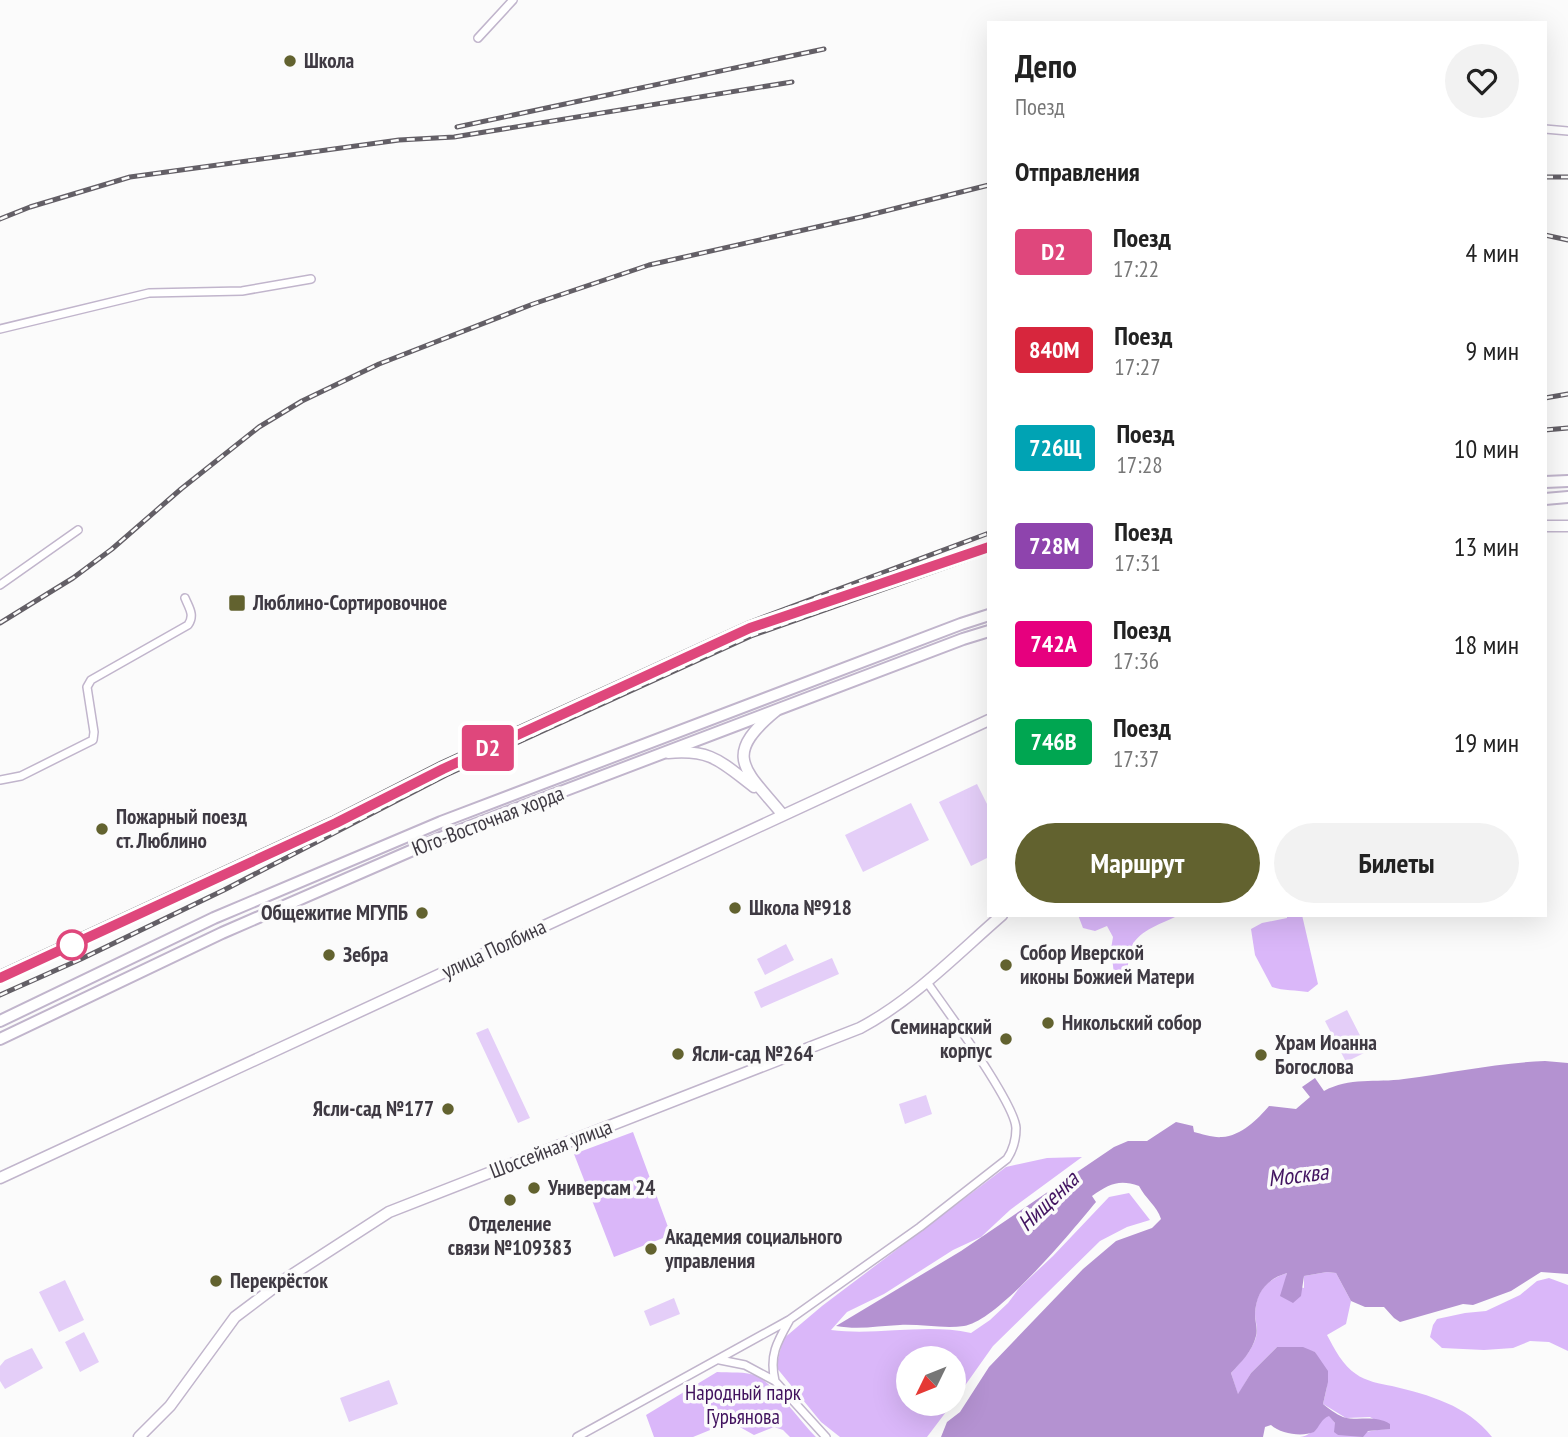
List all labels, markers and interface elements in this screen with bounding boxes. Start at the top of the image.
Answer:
text: Депо [1015,44,1077,87]
button: heart [1445,44,1519,118]
place label: Школа [304,47,355,74]
marker: Школа [282,53,298,69]
text: Поезд [1015,92,1065,121]
text: Отправления [1015,155,1140,188]
text: Поезд [1113,221,1171,254]
text: D2 [1041,236,1066,267]
text: 4 мин [1466,236,1519,269]
text: 17:22 [1113,254,1159,283]
text: Поезд [1114,319,1172,352]
text: 840М [1029,334,1079,365]
text: 9 мин [1466,334,1519,367]
text: 17:27 [1114,352,1161,381]
text: Поезд [1116,417,1174,450]
text: 726Щ [1029,432,1081,463]
text: 10 мин [1454,432,1519,465]
text: 17:28 [1116,450,1163,479]
text: Поезд [1114,515,1172,548]
text: 728М [1029,530,1079,561]
text: 13 мин [1454,530,1519,563]
text: 17:31 [1114,548,1161,577]
place label: Люблино-Сортировочное [252,589,447,616]
marker: Люблино-Сортировочное [227,593,247,613]
text: Поезд [1113,613,1171,646]
text: 742А [1030,628,1077,659]
text: 18 мин [1454,628,1519,661]
text: 17:36 [1113,646,1159,675]
text: Поезд [1113,711,1171,744]
line badge: D2 [456,725,520,771]
text: 746В [1030,726,1077,757]
text: 19 мин [1454,726,1519,759]
text: D2 [476,732,500,763]
text: 17:37 [1113,744,1159,773]
street label: Юго-Восточная хорда [408,779,568,862]
place label: Пожарный поезд ст. Люблино [116,803,247,854]
marker: Пожарный поезд ст. Люблино [94,821,110,837]
button: Маршрут [1015,823,1260,903]
button: Билеты [1274,823,1519,903]
place label: Школа №918 [749,894,852,921]
place label: Общежитие МГУПБ [261,899,408,926]
marker: Школа №918 [727,900,743,916]
marker: Общежитие МГУПБ [414,905,430,921]
street label: улица Полбина [437,913,550,984]
unlabelled marker [57,930,87,960]
place label: Собор Иверской иконы Божией Матери [1020,939,1194,990]
place label: Зебра [343,941,389,968]
marker: Зебра [321,947,337,963]
marker: Собор Иверской иконы Божией Матери [998,957,1014,973]
place label: Никольский собор [1062,1009,1202,1036]
place label: Семинарский корпус [891,1013,993,1064]
marker: Никольский собор [1040,1015,1056,1031]
place label: Храм Иоанна Богослова [1275,1029,1377,1080]
marker: Семинарский корпус [998,1031,1014,1047]
place label: Ясли-сад №264 [692,1040,813,1067]
marker: Ясли-сад №264 [670,1046,686,1062]
marker: Храм Иоанна Богослова [1253,1047,1269,1063]
place label: Ясли-сад №177 [313,1095,434,1122]
marker: Ясли-сад №177 [440,1101,456,1117]
street label: Шоссейная улица [486,1113,616,1184]
water label: Москва [1266,1156,1331,1193]
water label: Нищенка [1011,1163,1086,1237]
place label: Универсам 24 [547,1174,655,1201]
marker: Универсам 24 [526,1180,542,1196]
marker: Отделение связи №109383 [502,1192,518,1208]
place label: Отделение связи №109383 [448,1210,572,1261]
place label: Академия социального управления [664,1223,842,1274]
marker: Академия социального управления [643,1241,659,1257]
place label: Перекрёсток [230,1267,328,1294]
marker: Перекрёсток [208,1273,224,1289]
north arrow [896,1346,966,1416]
map controls [896,1346,966,1416]
park label: Народный парк Гурьянова [685,1379,801,1430]

